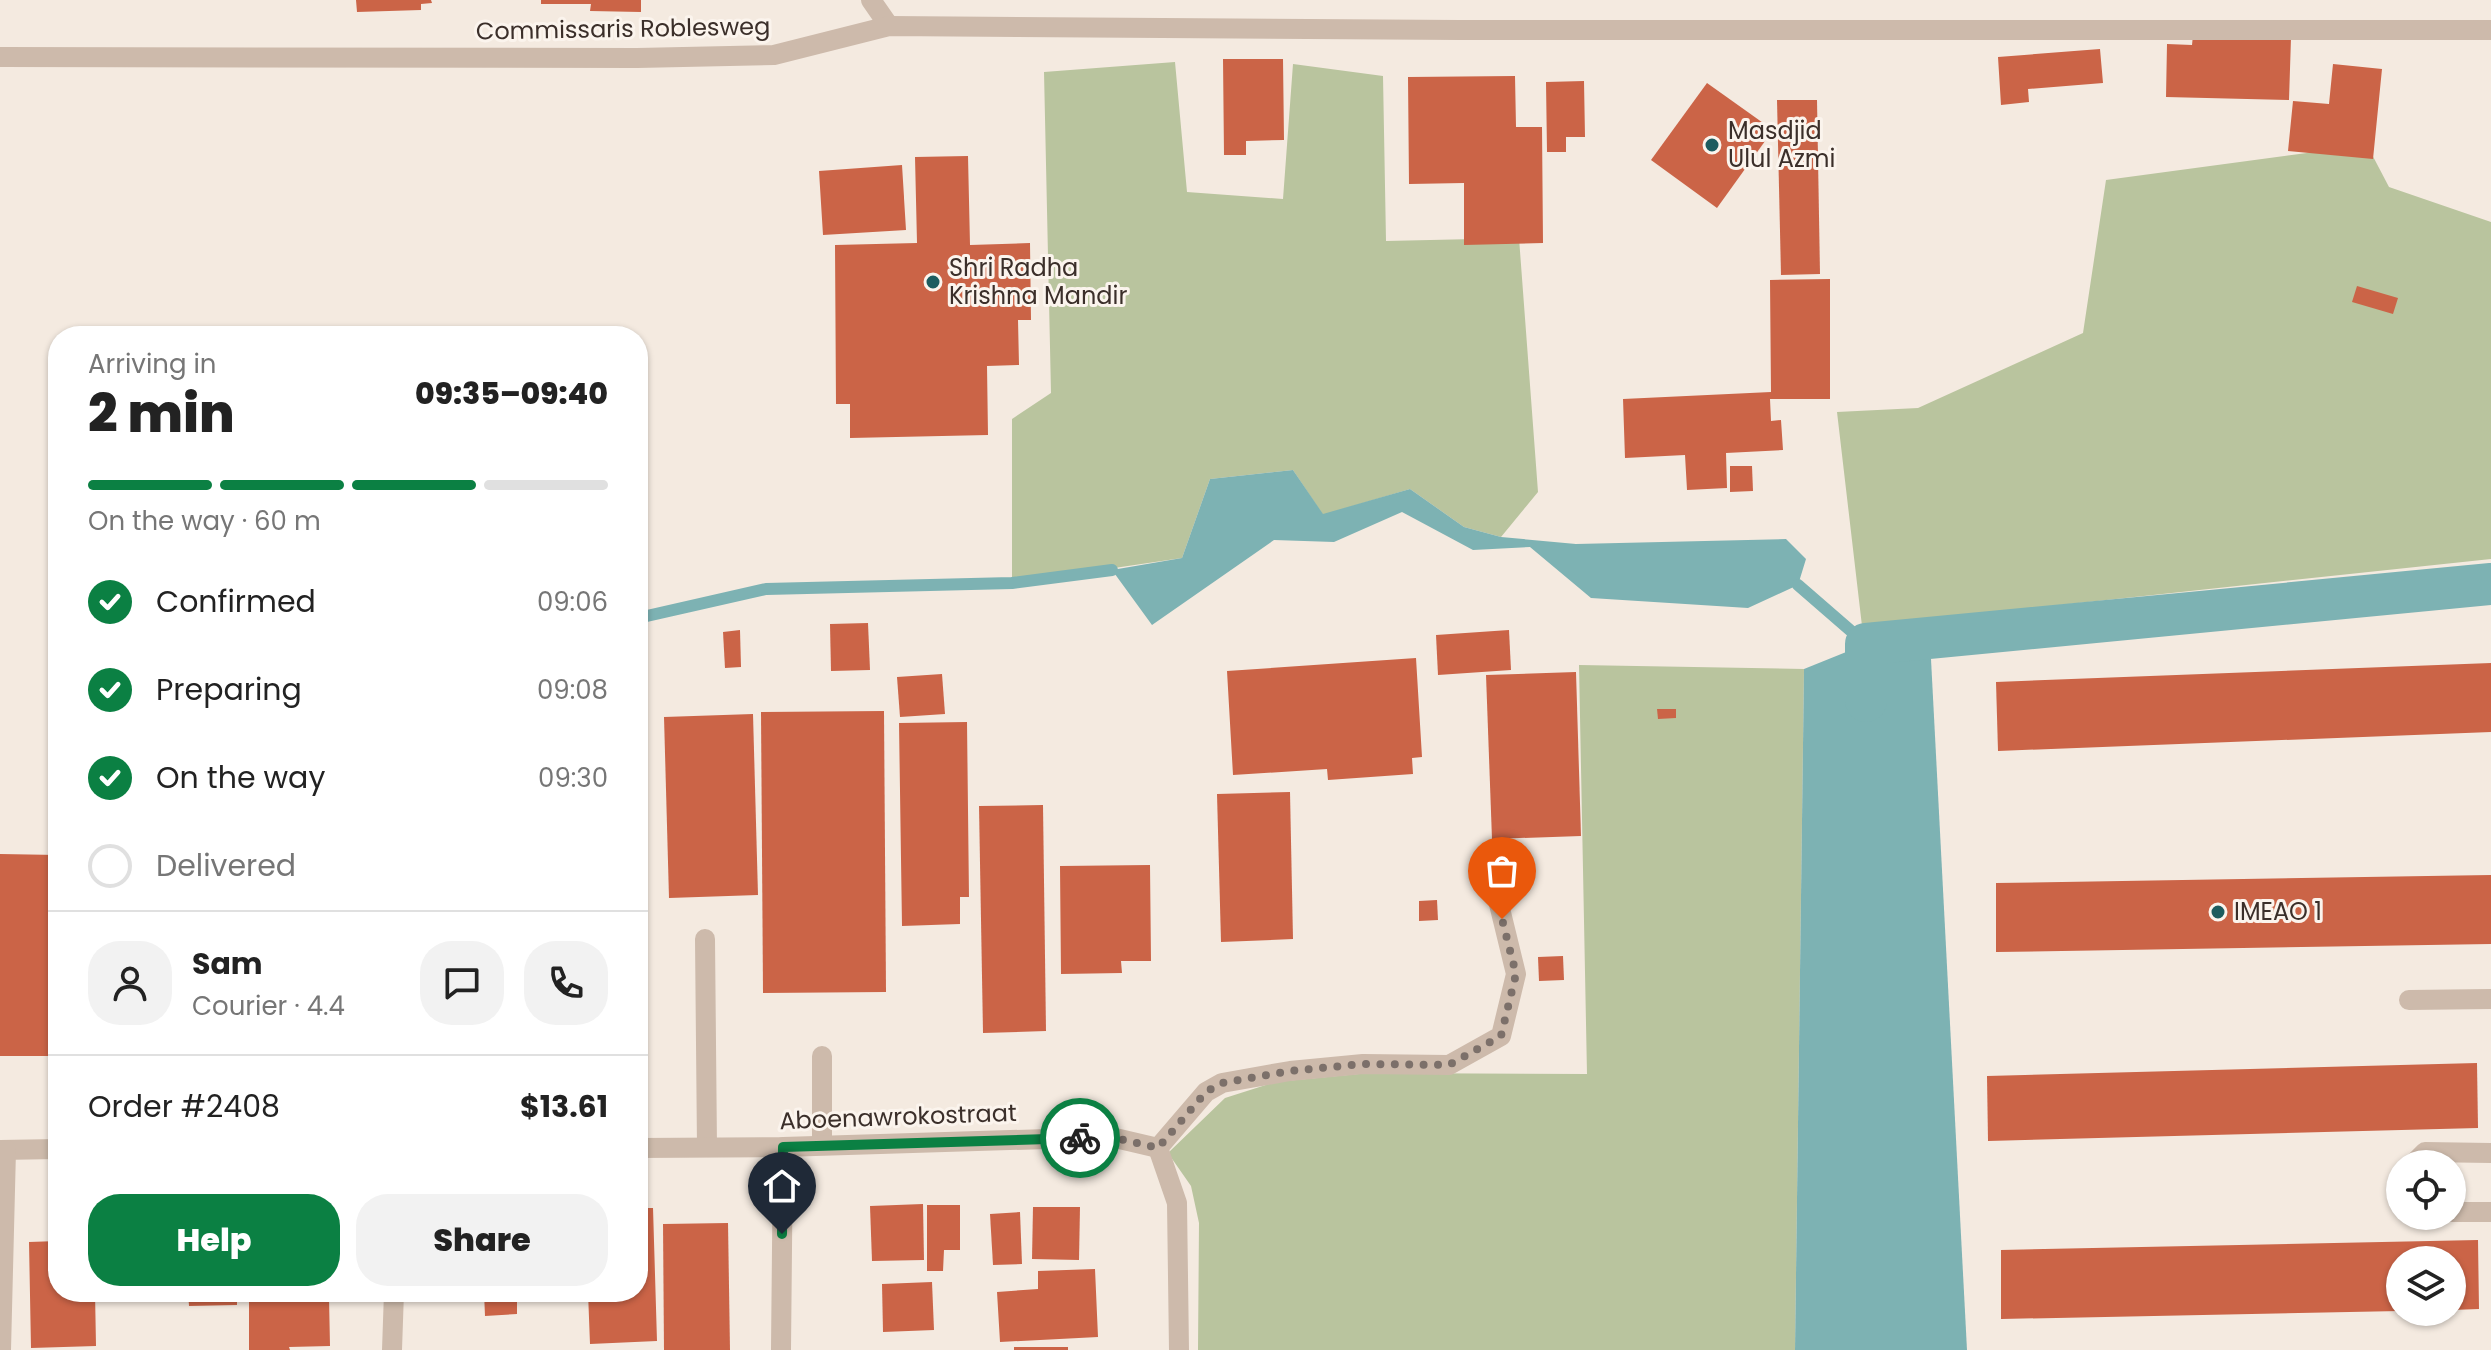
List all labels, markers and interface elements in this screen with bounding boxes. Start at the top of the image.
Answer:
street label: Commissaris Roblesweg [475,9,771,48]
place label: Masdjid Ulul Azmi [1728,114,1836,175]
marker: Masdjid Ulul Azmi [1703,136,1721,154]
place label: Shri Radha Krishna Mandir [949,251,1127,312]
marker: Shri Radha Krishna Mandir [924,273,942,291]
text: Arriving in [88,346,217,382]
text: 09:35–09:40 [415,372,608,415]
text: 2 min [88,377,235,450]
text: On the way · 60 m [88,503,321,539]
icon: check [88,580,132,624]
text: Confirmed [156,580,316,623]
text: 09:06 [537,584,608,620]
icon: check [88,668,132,712]
text: Preparing [156,668,302,711]
text: 09:08 [537,672,608,708]
icon: check [88,756,132,800]
text: On the way [156,756,325,799]
text: 09:30 [538,760,608,796]
pin [1468,837,1536,919]
text: Delivered [156,844,296,887]
icon: bag [1480,849,1524,893]
place label: IMEAO 1 [2234,895,2322,928]
marker: IMEAO 1 [2209,903,2227,921]
button: person [88,941,172,1025]
button: chat [420,941,504,1025]
button: phone [524,941,608,1025]
text: Sam [192,942,263,985]
text: Courier · 4.4 [192,988,345,1024]
text: Order #2408 [88,1085,280,1128]
text: $13.61 [520,1085,608,1128]
street label: Aboenawrokostraat [779,1096,1017,1137]
courier [1040,1098,1120,1178]
icon: bike [1058,1116,1102,1160]
map controls [2386,1150,2466,1326]
button: locate [2386,1150,2466,1230]
pin [748,1152,816,1234]
icon: home [760,1164,804,1208]
button: Help [88,1194,340,1286]
button: Share [356,1194,608,1286]
button: layers [2386,1246,2466,1326]

